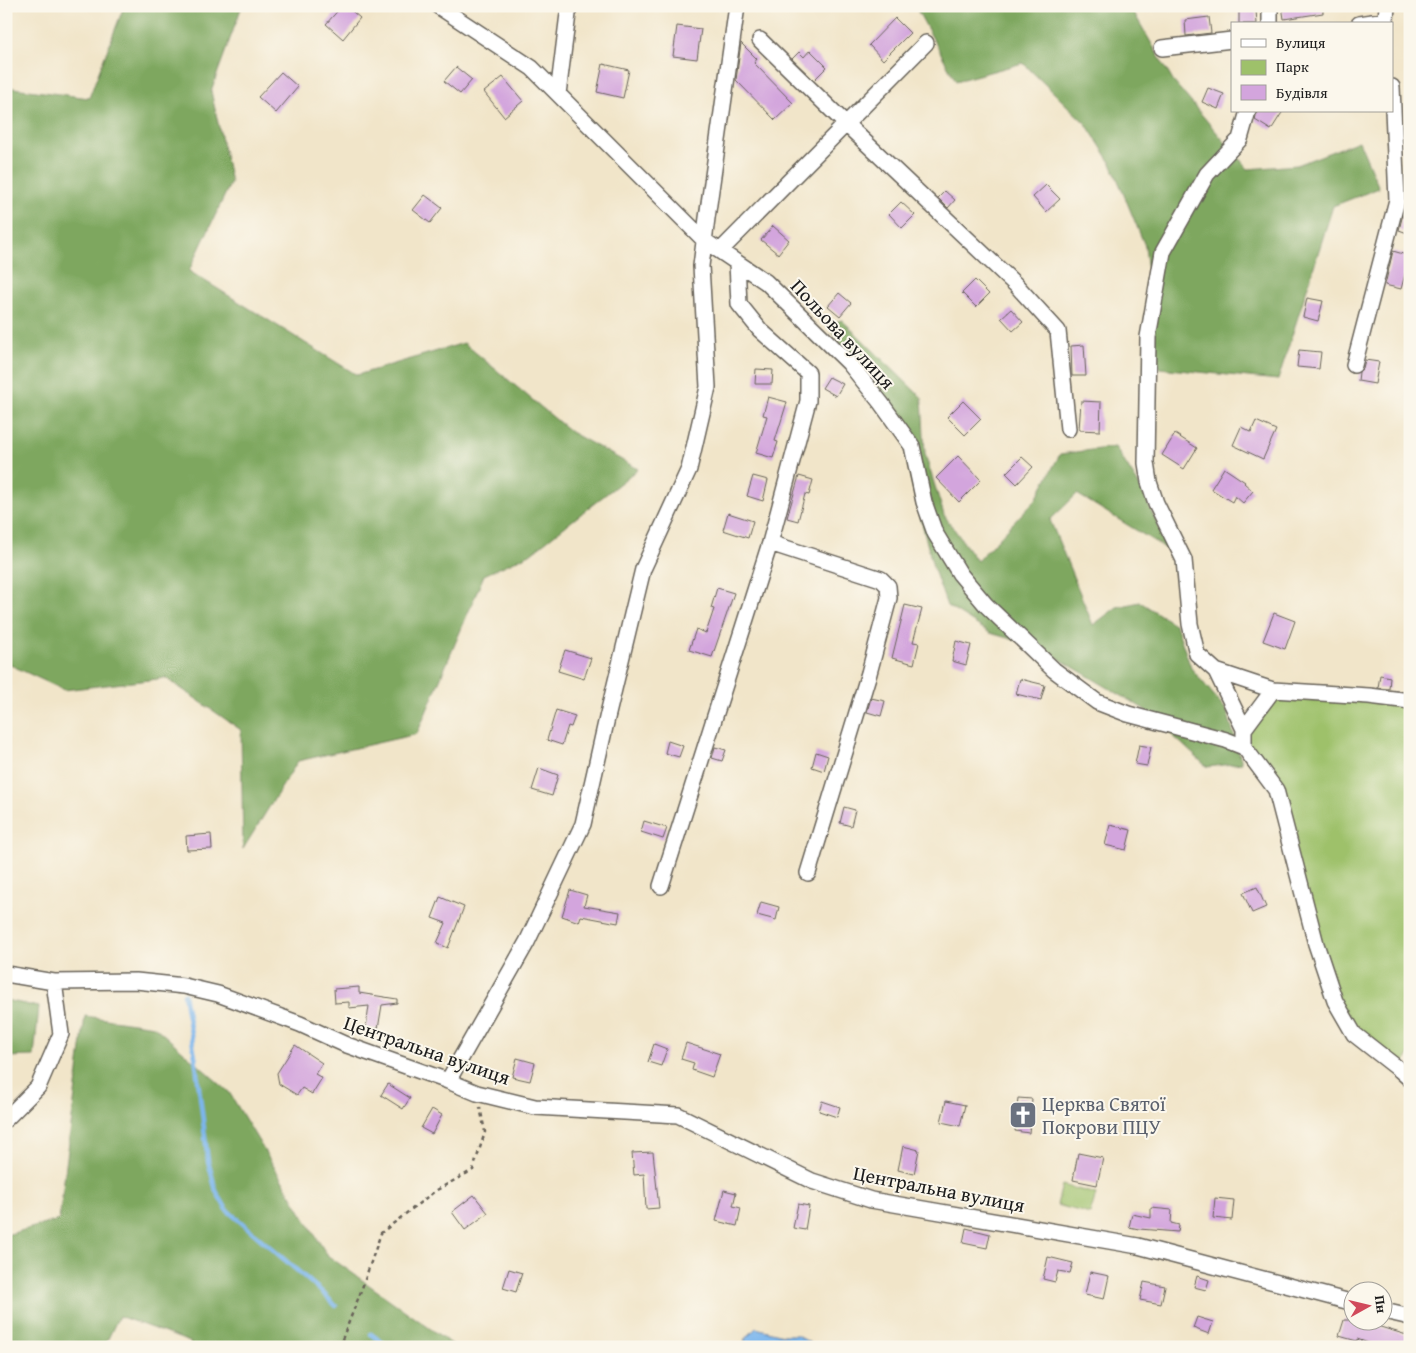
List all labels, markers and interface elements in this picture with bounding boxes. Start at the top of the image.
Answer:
legend [1231,22,1394,112]
text: Вулиця [1276,32,1326,53]
text: Парк [1276,56,1309,77]
text: Будівля [1276,82,1328,103]
street label: Польова вулиця [784,272,902,395]
street label: Центральна вулиця [340,1007,514,1092]
place label: Церква Святої Покрови ПЦУ [1042,1089,1166,1141]
church icon: Церква Святої Покрови ПЦУ [1008,1100,1038,1130]
street label: Центральна вулиця [851,1158,1027,1219]
north arrow [1344,1280,1394,1330]
text: Пн [1370,1294,1392,1315]

